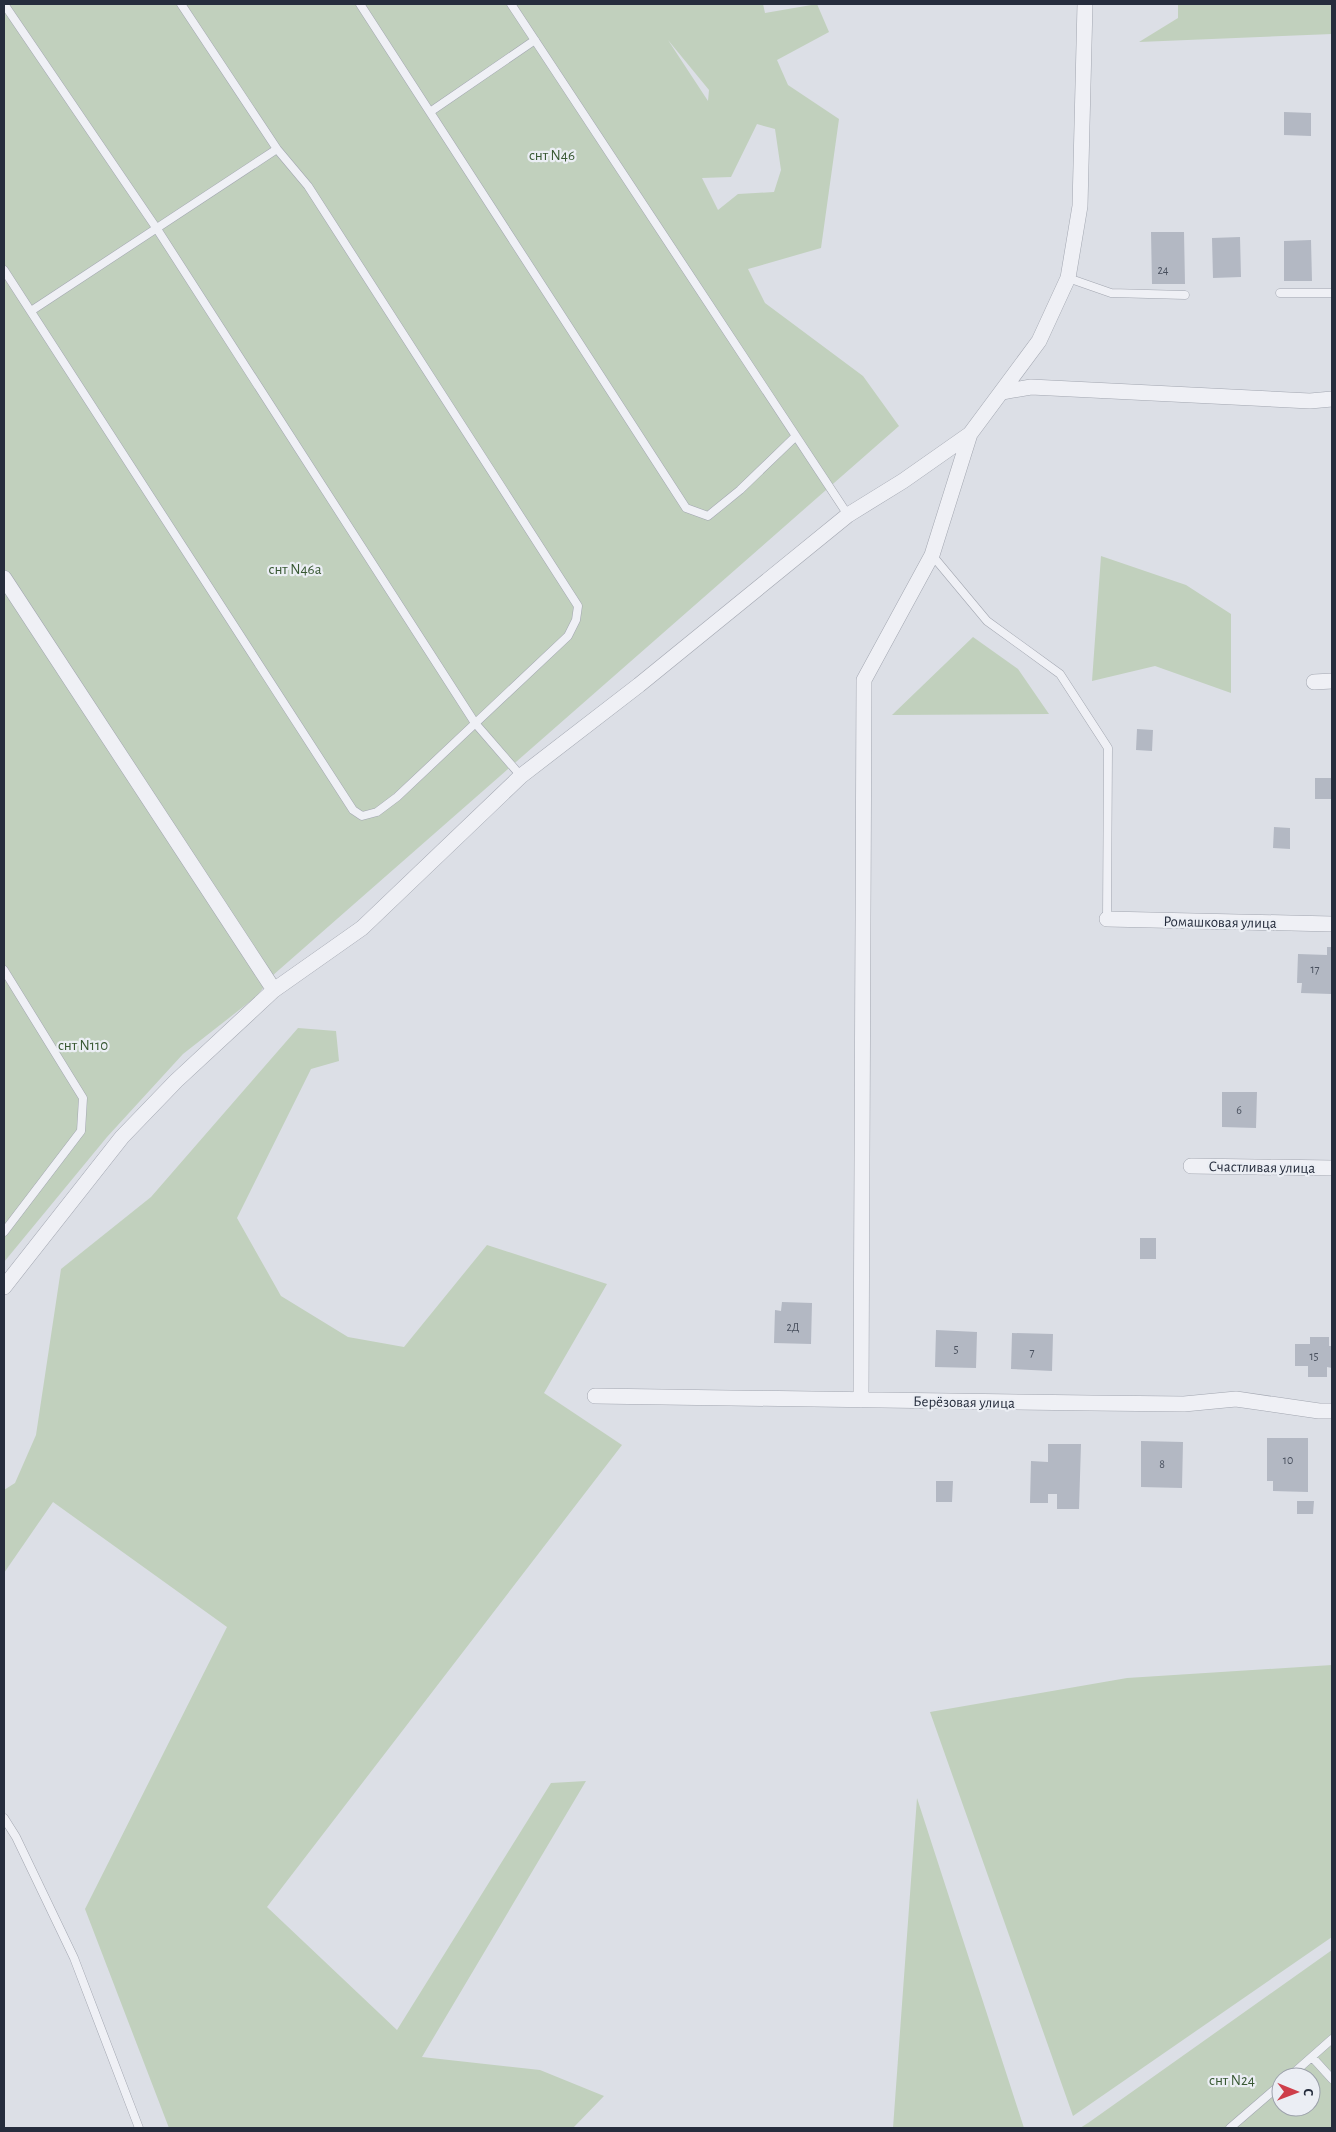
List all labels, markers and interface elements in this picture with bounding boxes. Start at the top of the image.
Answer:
park label: снт N46 [529,148,575,163]
house number: 24 [1157,264,1169,276]
park label: снт N46а [269,562,322,577]
street label: Ромашковая улица [1163,914,1277,931]
house number: 17 [1310,963,1320,975]
park label: снт N110 [58,1038,108,1053]
house number: 6 [1236,1104,1242,1116]
street label: Счастливая улица [1209,1159,1316,1176]
house number: 2Д [786,1321,800,1333]
house number: 5 [953,1343,959,1355]
house number: 7 [1029,1346,1035,1358]
house number: 15 [1309,1350,1319,1362]
street label: Берёзовая улица [913,1394,1015,1411]
house number: 10 [1283,1454,1293,1466]
house number: 8 [1159,1458,1165,1470]
north arrow [1271,2067,1321,2117]
park label: снт N24 [1209,2073,1255,2088]
text: С [1301,2088,1315,2096]

